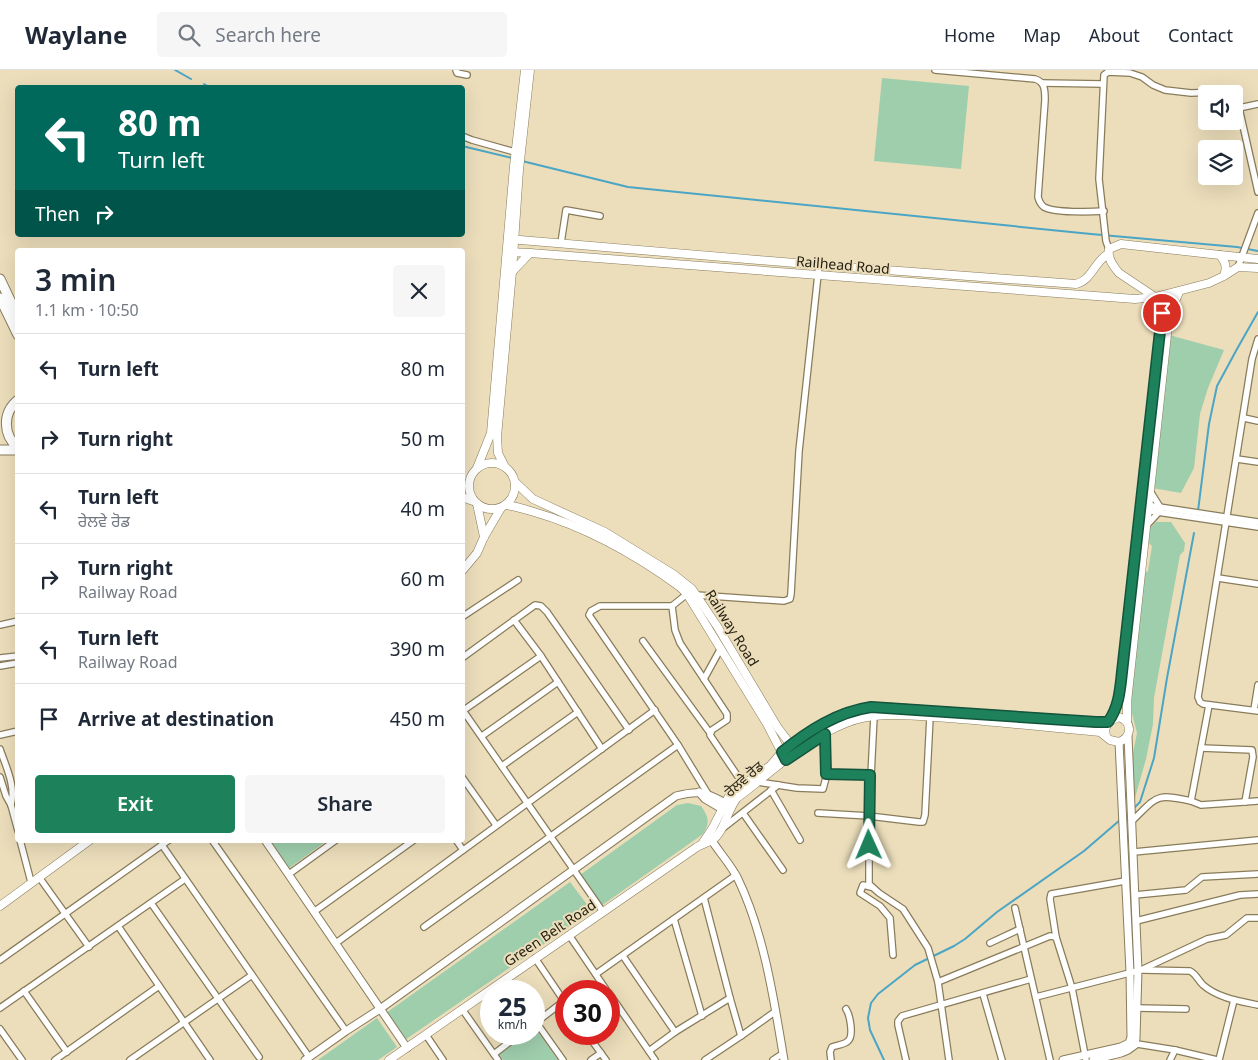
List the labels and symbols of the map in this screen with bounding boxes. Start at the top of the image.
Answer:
street label: Railhead Road [795,251,891,278]
pin [1141,292,1183,334]
street label: Railway Road [701,586,764,670]
street label: ਰੇਲਵੇ ਰੋਡ [719,756,768,801]
position arrow [842,818,894,870]
street label: Green Belt Road [500,895,599,970]
speed limit sign: 30 [555,980,620,1045]

